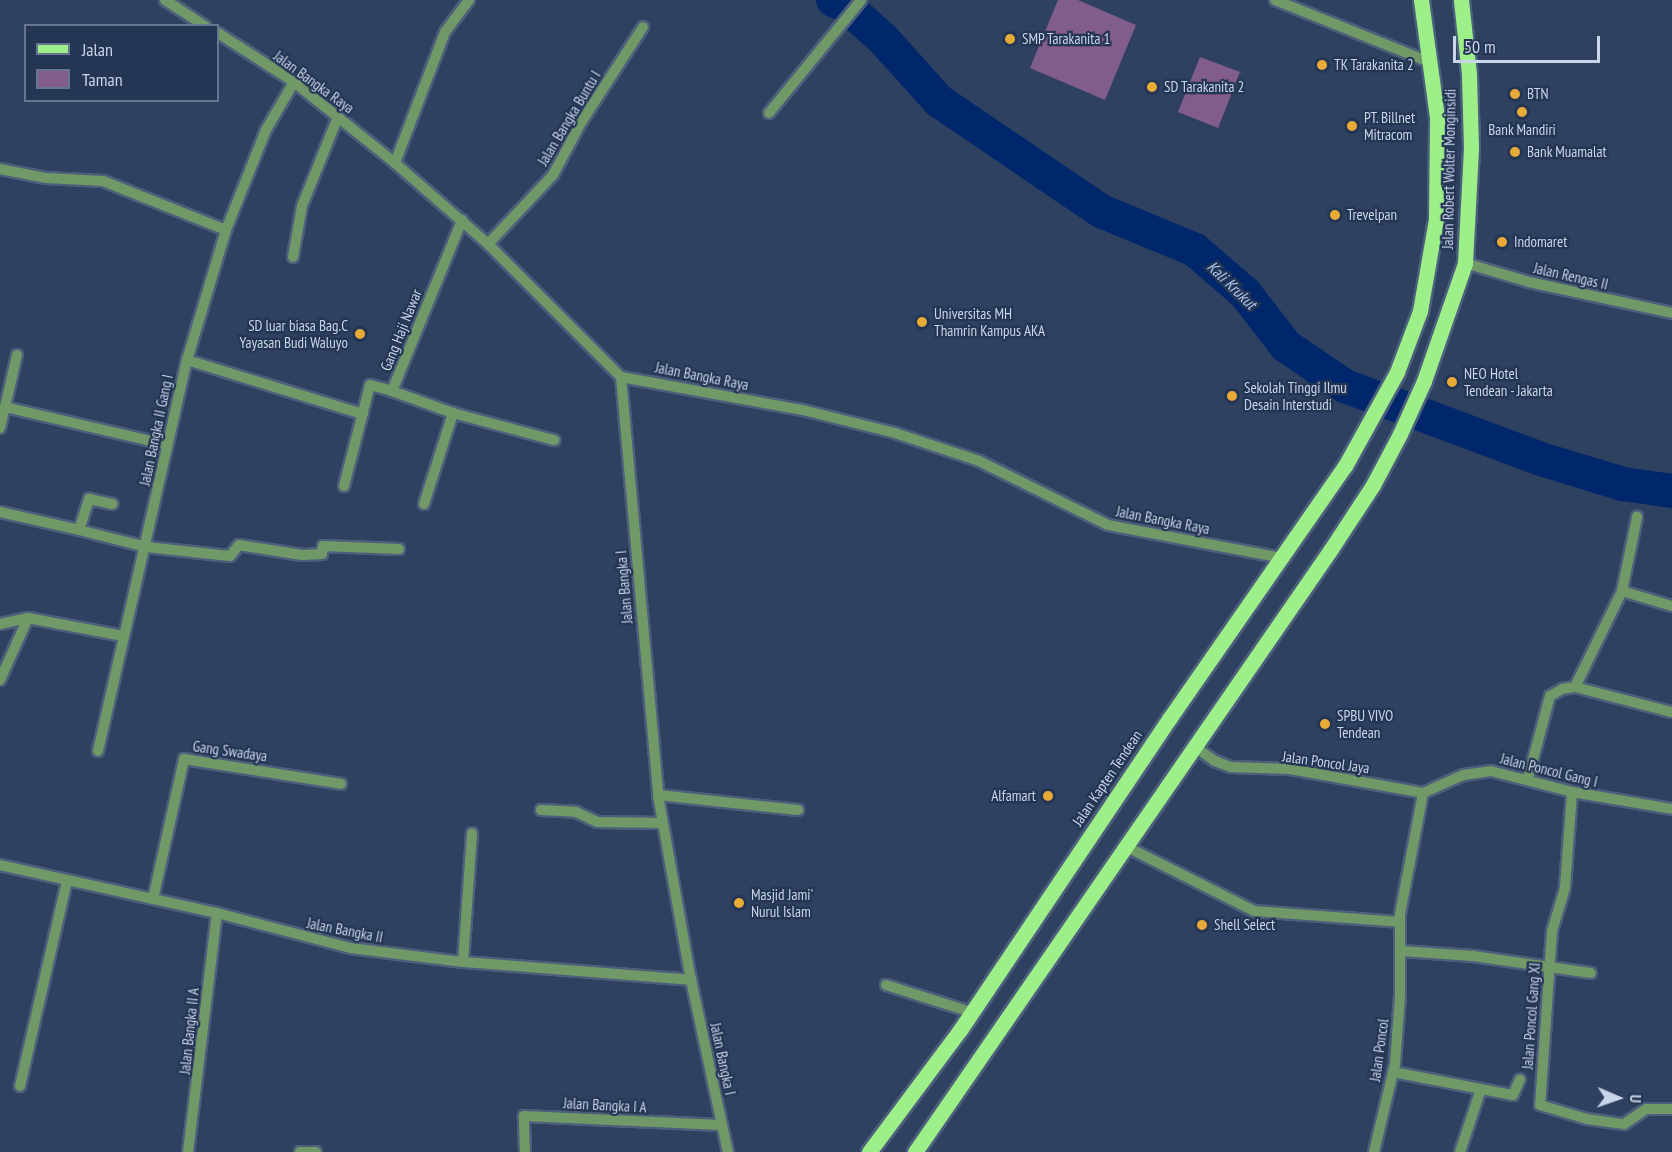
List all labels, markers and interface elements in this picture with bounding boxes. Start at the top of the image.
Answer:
legend [24,24,219,102]
scale bar [1456,24,1603,62]
place label: SMP Tarakanita 1 [1022,30,1111,48]
marker: SMP Tarakanita 1 [1003,32,1017,46]
text: 50 m [1464,35,1496,58]
text: Jalan [82,38,113,61]
street label: Jalan Bangka Raya [270,47,358,117]
place label: TK Tarakanita 2 [1334,56,1415,74]
marker: TK Tarakanita 2 [1315,58,1329,72]
street label: Jalan Bangka Buntu I [534,67,604,169]
text: Taman [82,68,123,91]
place label: SD Tarakanita 2 [1164,78,1245,96]
marker: SD Tarakanita 2 [1145,80,1159,94]
place label: BTN [1527,85,1548,103]
marker: BTN [1508,87,1522,101]
street label: Jalan Robert Wolter Monginsidi [1439,89,1459,249]
marker: Bank Mandiri [1515,105,1529,119]
place label: PT. Billnet Mitracom [1364,108,1416,143]
marker: PT. Billnet Mitracom [1345,119,1359,133]
place label: Bank Mandiri [1488,121,1556,139]
place label: Bank Muamalat [1527,143,1607,161]
marker: Bank Muamalat [1508,145,1522,159]
place label: Trevelpan [1347,206,1397,224]
marker: Trevelpan [1328,208,1342,222]
place label: Indomaret [1514,233,1567,251]
marker: Indomaret [1495,235,1509,249]
water label: Kali Krukut [1203,257,1261,313]
street label: Jalan Rengas II [1532,259,1610,293]
street label: Gang Haji Nawar [376,287,426,373]
place label: Universitas MH Thamrin Kampus AKA [934,304,1046,339]
marker: Universitas MH Thamrin Kampus AKA [915,315,929,329]
place label: SD luar biasa Bag.C Yayasan Budi Waluyo [239,316,348,351]
marker: SD luar biasa Bag.C Yayasan Budi Waluyo [353,327,367,341]
street label: Jalan Bangka Raya [654,358,750,394]
place label: NEO Hotel Tendean - Jakarta [1464,364,1554,399]
street label: Jalan Bangka II Gang I [135,373,177,487]
marker: NEO Hotel Tendean - Jakarta [1445,375,1459,389]
place label: Sekolah Tinggi Ilmu Desain Interstudi [1244,378,1347,413]
marker: Sekolah Tinggi Ilmu Desain Interstudi [1225,389,1239,403]
street label: Jalan Bangka Raya [1115,502,1211,538]
street label: Jalan Bangka I [612,550,636,624]
place label: SPBU VIVO Tendean [1337,706,1394,741]
marker: SPBU VIVO Tendean [1318,717,1332,731]
street label: Jalan Kapten Tendean [1068,727,1146,829]
street label: Gang Swadaya [192,737,268,765]
street label: Jalan Poncol Jaya [1281,747,1371,777]
street label: Jalan Poncol Gang I [1498,749,1600,791]
place label: Alfamart [991,787,1036,805]
marker: Alfamart [1041,789,1055,803]
place label: Masjid Jami' Nurul Islam [751,885,813,920]
marker: Masjid Jami' Nurul Islam [732,896,746,910]
street label: Jalan Bangka II [305,914,385,946]
place label: Shell Select [1214,916,1275,934]
marker: Shell Select [1195,918,1209,932]
street label: Jalan Poncol Gang XI [1518,962,1544,1070]
street label: Jalan Bangka II A [175,987,203,1075]
street label: Jalan Poncol [1366,1017,1392,1083]
street label: Jalan Bangka I [707,1021,739,1097]
north arrow [1588,1068,1648,1128]
street label: Jalan Bangka I A [563,1094,647,1116]
text: U [1626,1094,1646,1103]

